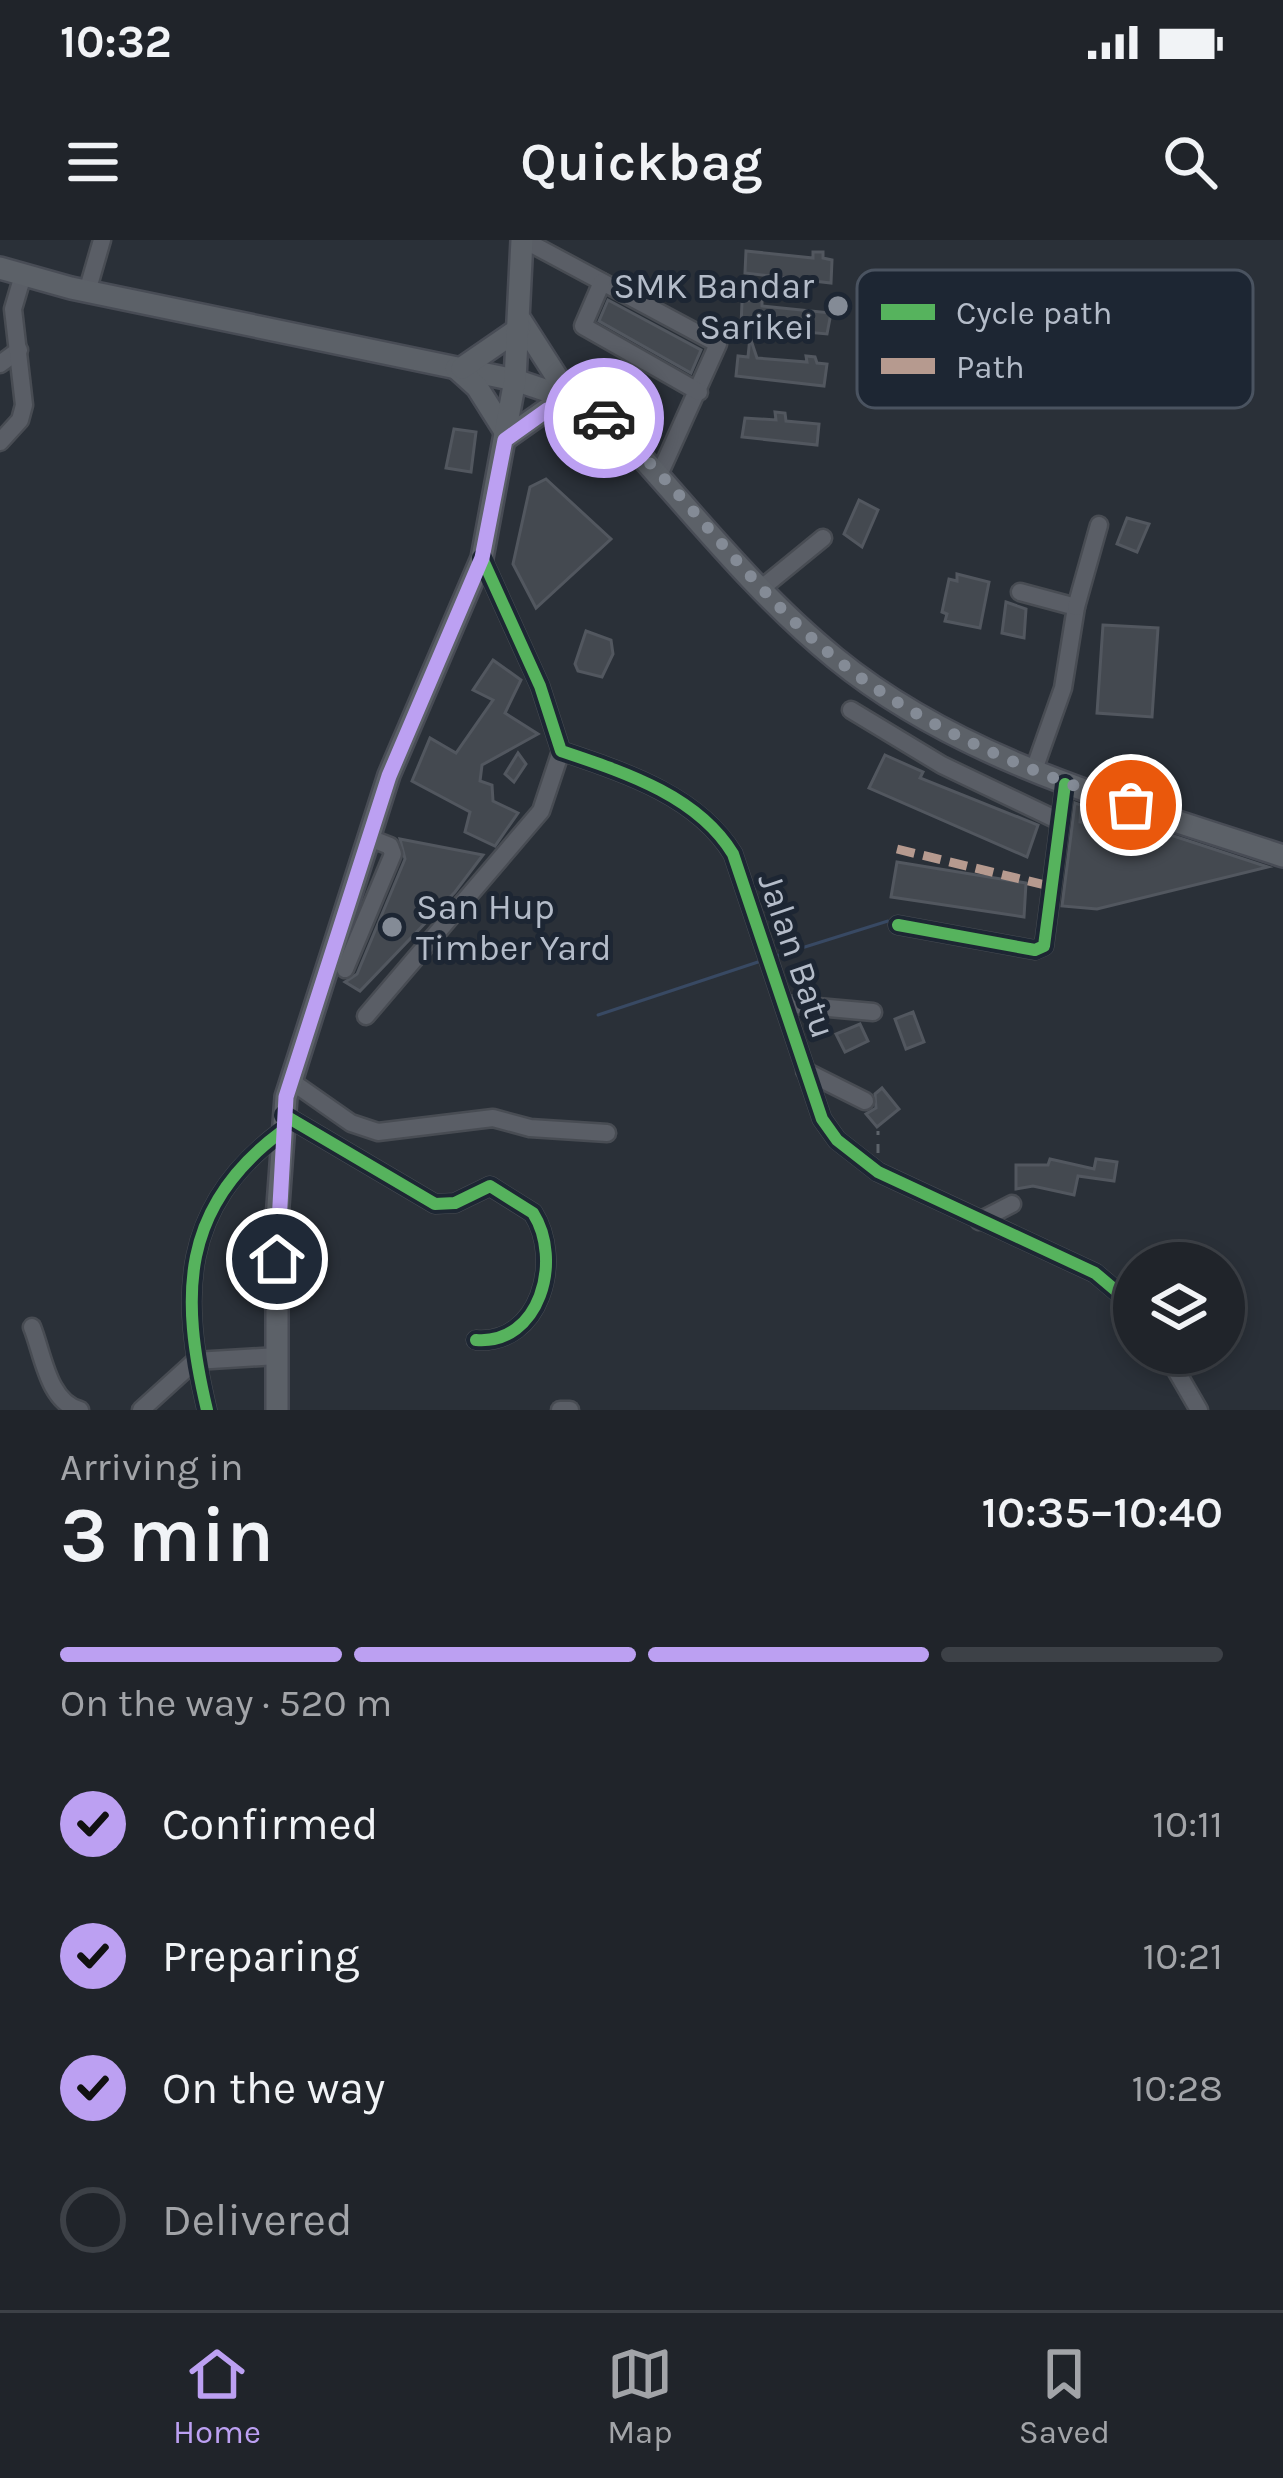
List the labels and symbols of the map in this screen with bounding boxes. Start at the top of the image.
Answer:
place label: SMK Bandar Sarikei [613,265,815,348]
legend [857,270,1253,408]
marker: SMK Bandar Sarikei [825,293,851,319]
text: Cycle path [956,294,1112,332]
text: Path [956,348,1025,386]
courier [544,358,664,478]
pin [1080,754,1182,856]
street label: Jalan Batu [749,867,845,1043]
place label: San Hup Timber Yard [416,886,612,969]
marker: San Hup Timber Yard [379,914,405,940]
pin [226,1208,328,1310]

